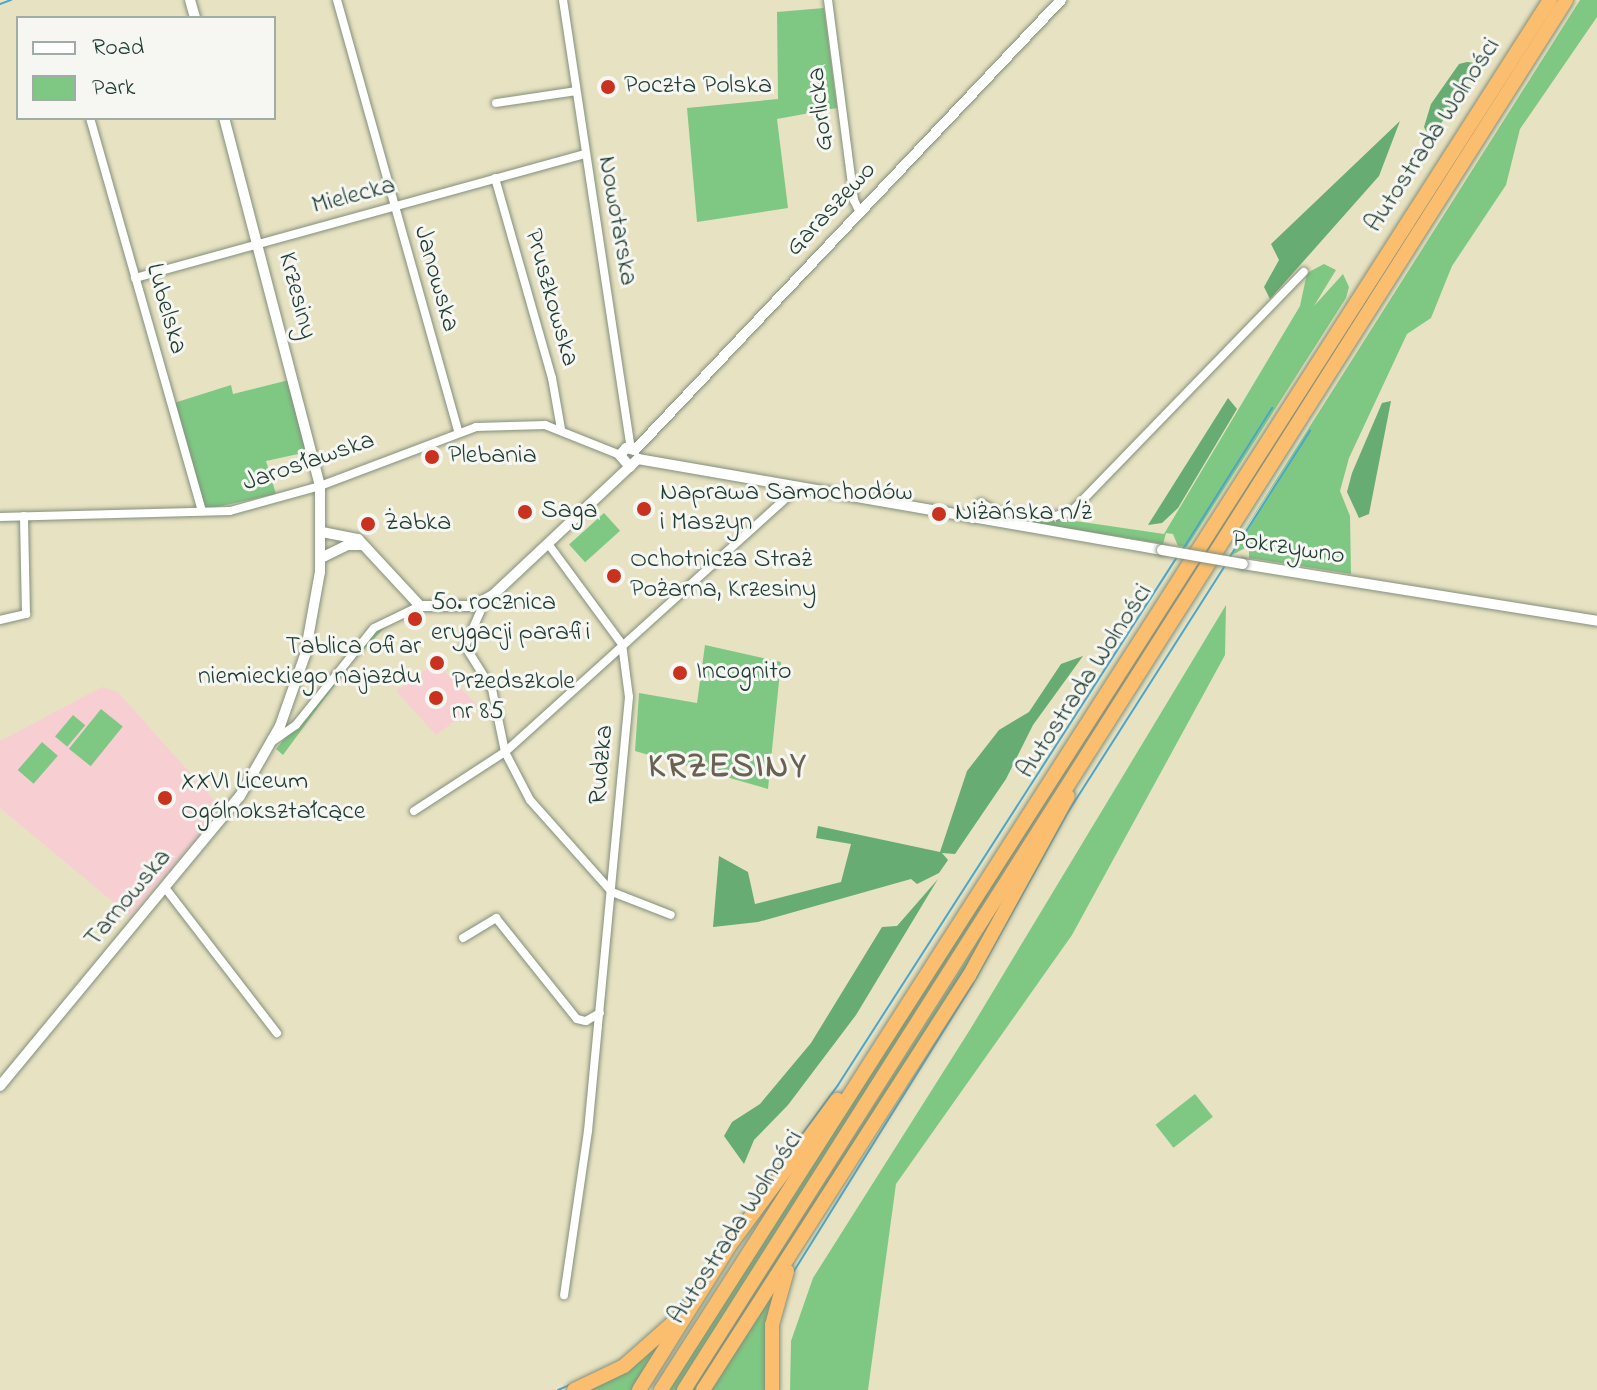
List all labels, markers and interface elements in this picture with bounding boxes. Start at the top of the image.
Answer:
legend [16,16,276,120]
text: Road [92,31,144,66]
street label: Autostrada Wolności [1360,33,1508,239]
street label: Gorlicka [802,66,842,152]
text: Park [92,71,135,106]
place label: Poczta Polska [624,71,772,103]
marker: Poczta Polska [599,78,617,96]
street label: Nowotarska [589,154,643,288]
street label: Garaszewo [780,156,884,264]
street label: Mielecka [309,171,399,223]
street label: Janowska [405,222,465,336]
street label: Pruszkowska [516,226,584,370]
street label: Krzesiny [269,249,323,343]
street label: Lubelska [137,260,193,358]
street label: Jarosławska [239,426,379,500]
place label: Plebania [448,441,537,473]
marker: Plebania [423,448,441,466]
place label: Naprawa Samochodów i Maszyn [660,478,912,540]
place label: Saga [541,496,597,528]
place label: Niżańska n/ż [955,498,1092,530]
marker: Naprawa Samochodów i Maszyn [635,500,653,518]
marker: Saga [516,503,534,521]
marker: Niżańska n/ż [930,505,948,523]
place label: Żabka [384,508,451,540]
marker: Żabka [359,515,377,533]
street label: Pokrzywno [1229,525,1347,573]
place label: Ochotnicza Straż Pożarna, Krzesiny [630,545,816,606]
marker: Ochotnicza Straż Pożarna, Krzesiny [605,567,623,585]
street label: Autostrada Wolności [1012,579,1160,785]
place label: 50. rocznica erygacji parafii [431,588,591,650]
marker: 50. rocznica erygacji parafii [406,610,424,628]
place label: Tablica ofiar niemieckiego najazdu [198,632,421,694]
marker: Tablica ofiar niemieckiego najazdu [428,654,446,672]
place label: Incognito [696,657,791,689]
marker: Incognito [671,664,689,682]
place label: Przedszkole nr 85 [452,667,575,728]
marker: Przedszkole nr 85 [427,689,445,707]
street label: Rudzka [584,724,622,806]
district label: KRZESINY [648,749,808,789]
place label: XXVI Liceum Ogólnokształcące [181,767,365,828]
marker: XXVI Liceum Ogólnokształcące [156,789,174,807]
street label: Tarnowska [79,843,179,955]
street label: Autostrada Wolności [663,1125,811,1331]

